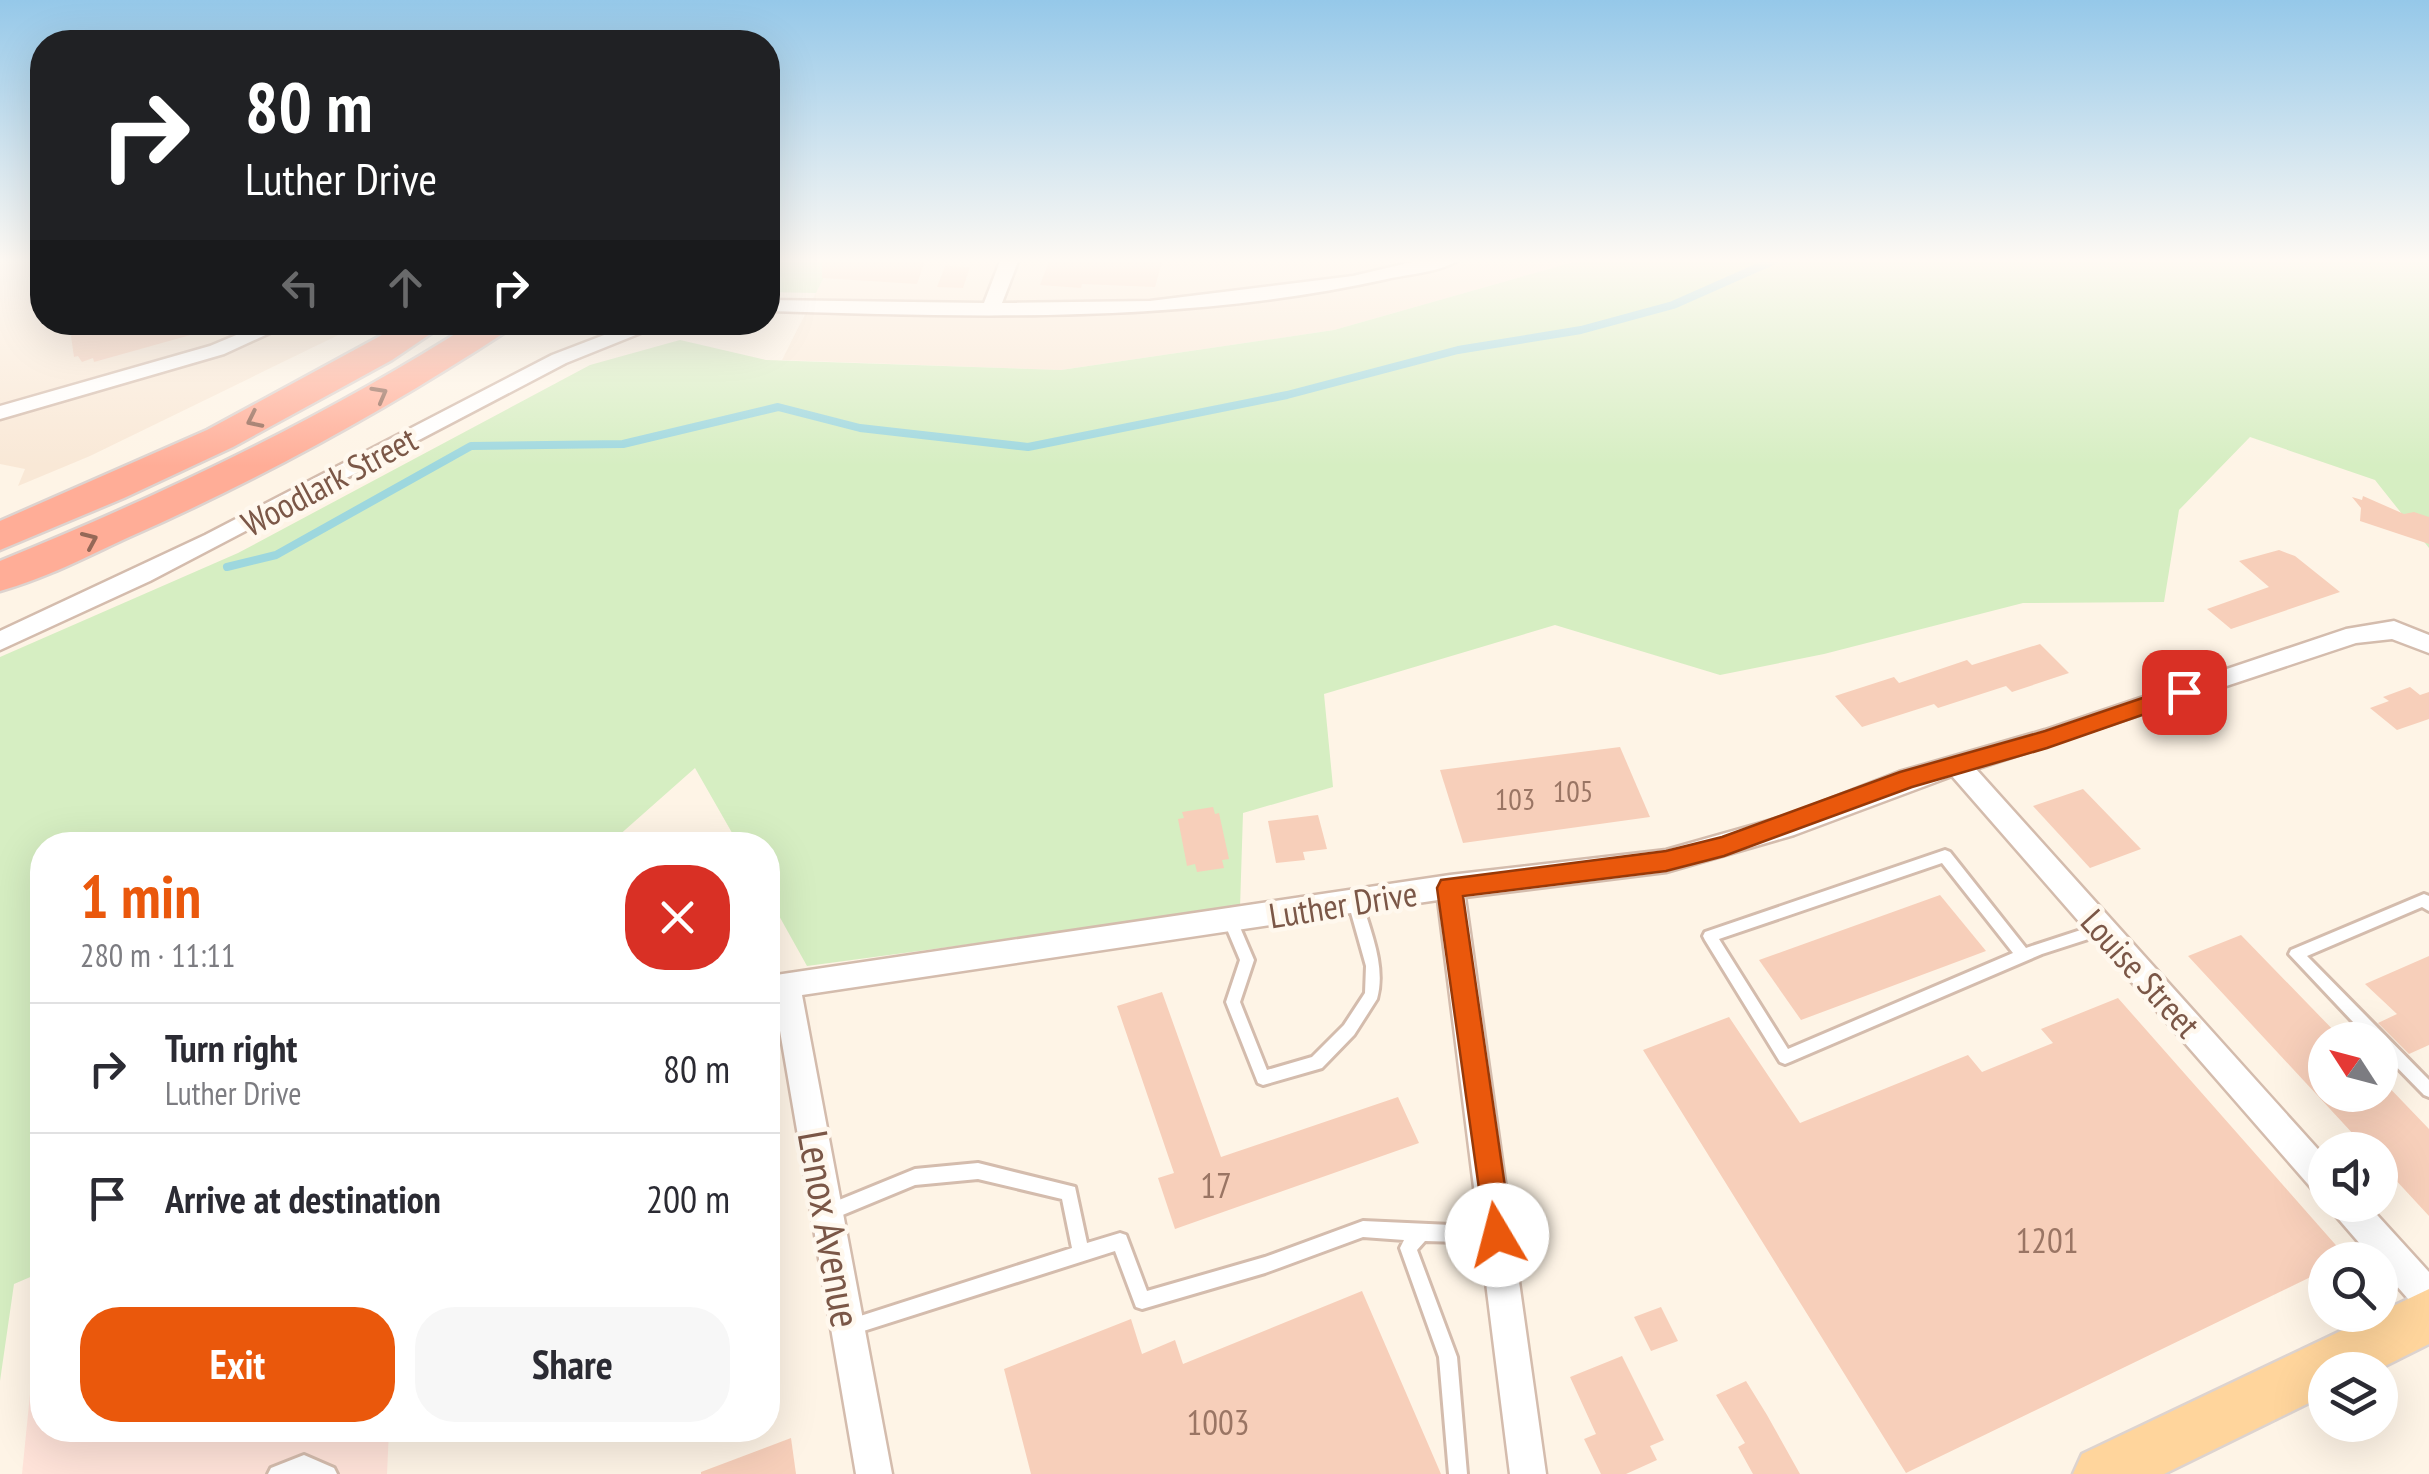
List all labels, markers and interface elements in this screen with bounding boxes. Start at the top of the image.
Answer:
text: 80 m [245,61,373,151]
icon: right [80,70,210,200]
text: Luther Drive [245,149,437,207]
icon: left [273,260,328,315]
icon: ahead [378,260,433,315]
icon: right [483,260,538,315]
one-way arrow [370,387,388,407]
one-way arrow [247,408,265,427]
street label: Woodlark Street [233,415,425,546]
one-way arrow [80,532,98,552]
pin [2142,650,2227,735]
icon: arrive [2157,665,2212,720]
house number: 105 [1553,771,1593,810]
house number: 103 [1495,779,1535,818]
text: 1 min [80,857,201,935]
button: close [625,865,730,970]
street label: Luther Drive [1266,870,1420,938]
street label: Louise Street [2071,899,2211,1047]
text: 280 m · 11:11 [80,934,235,976]
north arrow [2308,1022,2398,1112]
map controls [2308,1022,2398,1442]
text: Turn right [165,1023,297,1072]
icon: right [80,1041,135,1096]
text: 80 m [663,1044,730,1093]
text: Luther Drive [165,1072,302,1114]
street label: Lenox Avenue [786,1126,874,1332]
button: sound [2308,1132,2398,1222]
house number: 17 [1200,1162,1232,1208]
icon: arrive [80,1171,135,1226]
text: Arrive at destination [165,1174,441,1223]
text: 200 m [646,1174,730,1223]
position arrow [1445,1183,1549,1287]
house number: 1201 [2015,1217,2079,1263]
button: search [2308,1242,2398,1332]
button: Exit [80,1307,395,1422]
button: Share [415,1307,730,1422]
button: layers [2308,1352,2398,1442]
house number: 1003 [1186,1399,1250,1445]

